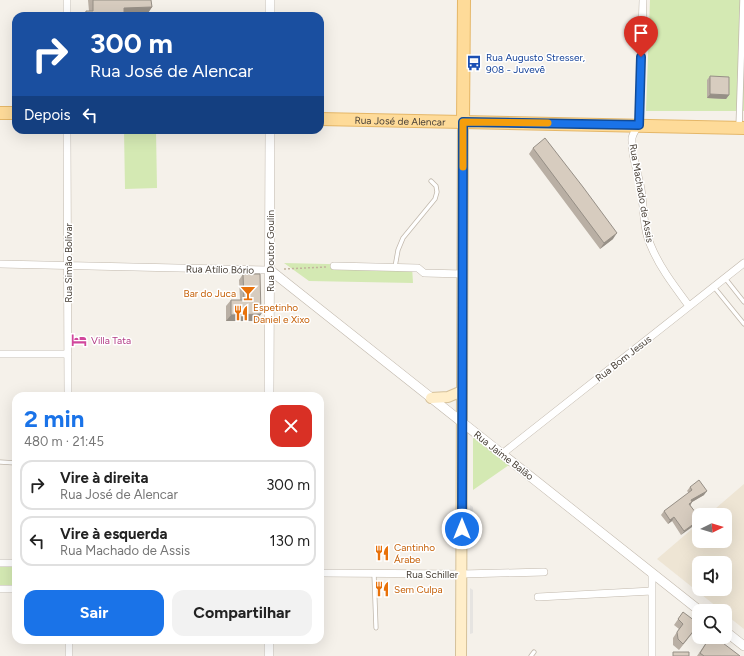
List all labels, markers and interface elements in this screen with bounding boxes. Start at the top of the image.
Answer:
pin [624,16,658,57]
icon: arrive [630,22,652,44]
text: 300 m [90,26,173,60]
icon: right [24,28,76,80]
place label: Rua Augusto Stresser, 908 - Juvevê [486,51,585,76]
bus stop icon: Rua Augusto Stresser, 908 - Juvevê [465,54,483,72]
text: Rua José de Alencar [90,60,253,82]
icon: left [79,104,101,126]
text: Depois [24,106,71,124]
street label: Rua José de Alencar [354,114,446,129]
street label: Rua Machado de Assis [626,143,657,244]
street label: Rua Doutor Goulin [264,210,277,292]
street label: Rua Simão Bolívar [62,223,75,303]
street label: Rua Atílio Bório [186,262,255,277]
bar icon: Bar do Juca [239,284,257,302]
place label: Bar do Juca [184,287,236,300]
place label: Espetinho Daniel e Xixo [253,301,310,326]
restaurant icon: Espetinho Daniel e Xixo [232,304,250,322]
hotel icon: Villa Tata [70,331,88,349]
street label: Rua Bom Jesus [593,332,654,384]
place label: Villa Tata [91,334,131,347]
text: 2 min [24,404,84,433]
button: close [270,405,312,447]
street label: Rua Jaime Balão [471,428,536,483]
text: 480 m · 21:45 [24,434,104,449]
text: Vire à direita [60,469,149,487]
icon: right [26,474,48,496]
text: 300 m [266,476,310,494]
text: Rua José de Alencar [60,487,178,502]
position arrow [441,508,483,550]
north arrow [692,508,732,548]
map controls [692,508,732,644]
text: Vire à esquerda [60,525,167,543]
icon: left [26,530,48,552]
text: 130 m [270,532,310,550]
place label: Cantinho Árabe [394,541,435,566]
text: Rua Machado de Assis [60,543,190,558]
restaurant icon: Cantinho Árabe [373,544,391,562]
button: sound [692,556,732,596]
street label: Rua Schiller [406,568,459,581]
restaurant icon: Sem Culpa [373,580,391,598]
place label: Sem Culpa [394,583,443,596]
button: Sair [24,590,164,636]
button: Compartilhar [172,590,312,636]
button: search [692,604,732,644]

